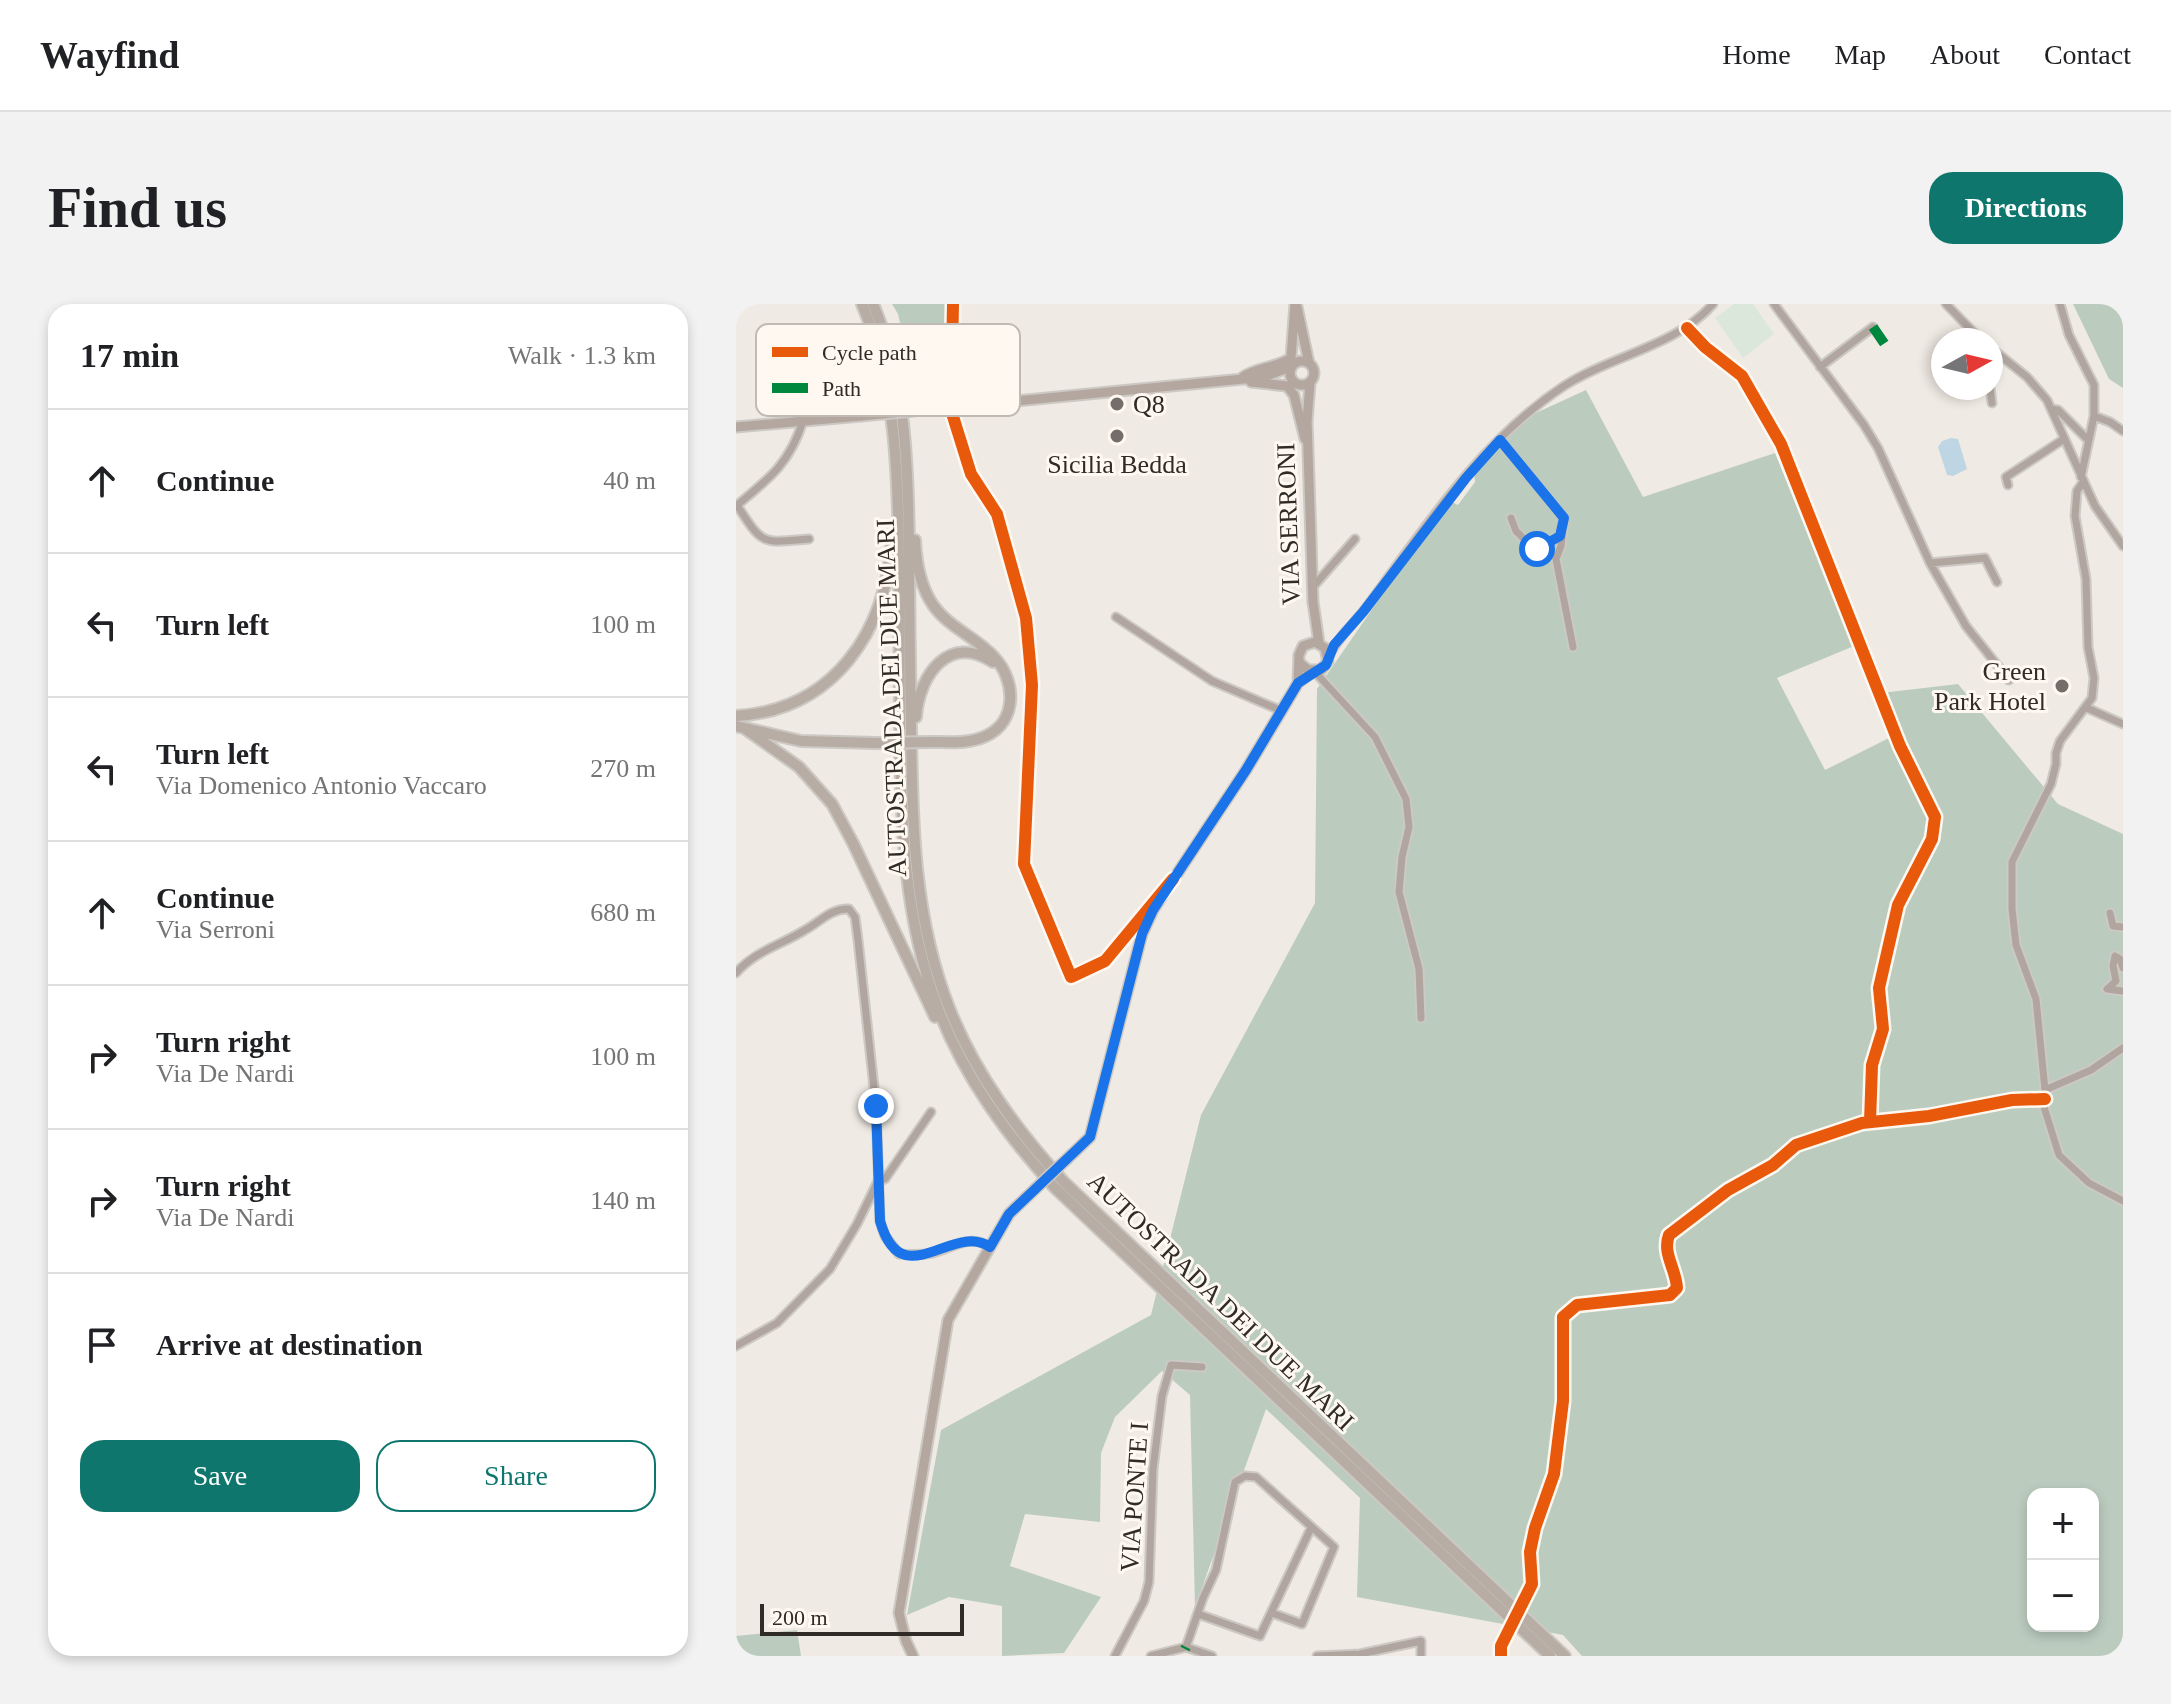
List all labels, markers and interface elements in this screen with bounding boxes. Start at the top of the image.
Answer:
text: Wayfind [40,34,179,76]
text: Home [1722,39,1791,70]
text: Map [1835,39,1886,70]
text: About [1930,39,2000,70]
text: Contact [2044,39,2131,70]
button: Directions [1929,172,2123,244]
text: Find us [48,177,227,239]
legend [756,324,1020,416]
north arrow [1931,328,2003,400]
text: 17 min [80,337,179,374]
text: Cycle path [822,340,917,365]
text: Walk · 1.3 km [508,341,656,370]
text: Path [822,376,861,401]
place label: Q8 [1133,390,1165,419]
marker: Q8 [1108,395,1126,413]
marker: Sicilia Bedda [1108,427,1126,445]
street label: VIA SERRONI [1271,442,1306,606]
place label: Sicilia Bedda [1047,450,1187,479]
icon: ahead [80,459,124,503]
text: Continue [156,464,274,497]
text: 40 m [603,466,656,495]
street label: AUTOSTRADA DEI DUE MARI [871,518,912,878]
route start [1519,531,1555,567]
icon: left [80,603,124,647]
text: Turn left [156,608,269,641]
text: 100 m [590,610,656,639]
place label: Green Park Hotel [1934,657,2046,716]
marker: Green Park Hotel [2053,677,2071,695]
text: Turn left [156,737,269,770]
icon: left [80,747,124,791]
text: 270 m [590,754,656,783]
text: Via Domenico Antonio Vaccaro [156,771,487,800]
text: Continue [156,881,274,914]
icon: ahead [80,891,124,935]
text: 680 m [590,898,656,927]
text: Via Serroni [156,915,275,944]
text: Turn right [156,1025,291,1058]
icon: right [80,1035,124,1079]
text: 100 m [590,1042,656,1071]
text: Via De Nardi [156,1059,295,1088]
route end [858,1088,894,1124]
street label: AUTOSTRADA DEI DUE MARI [1082,1166,1360,1436]
text: Turn right [156,1169,291,1202]
icon: right [80,1179,124,1223]
text: 140 m [590,1186,656,1215]
text: Via De Nardi [156,1203,295,1232]
icon: arrive [80,1323,124,1367]
text: Arrive at destination [156,1328,423,1361]
street label: VIA PONTE I [1115,1421,1154,1573]
button: Save [80,1440,360,1512]
button: Share [376,1440,656,1512]
map controls [2027,1488,2099,1632]
button: + [2027,1488,2099,1560]
button: − [2027,1560,2099,1632]
scale bar [760,1600,964,1636]
text: 200 m [772,1605,828,1630]

